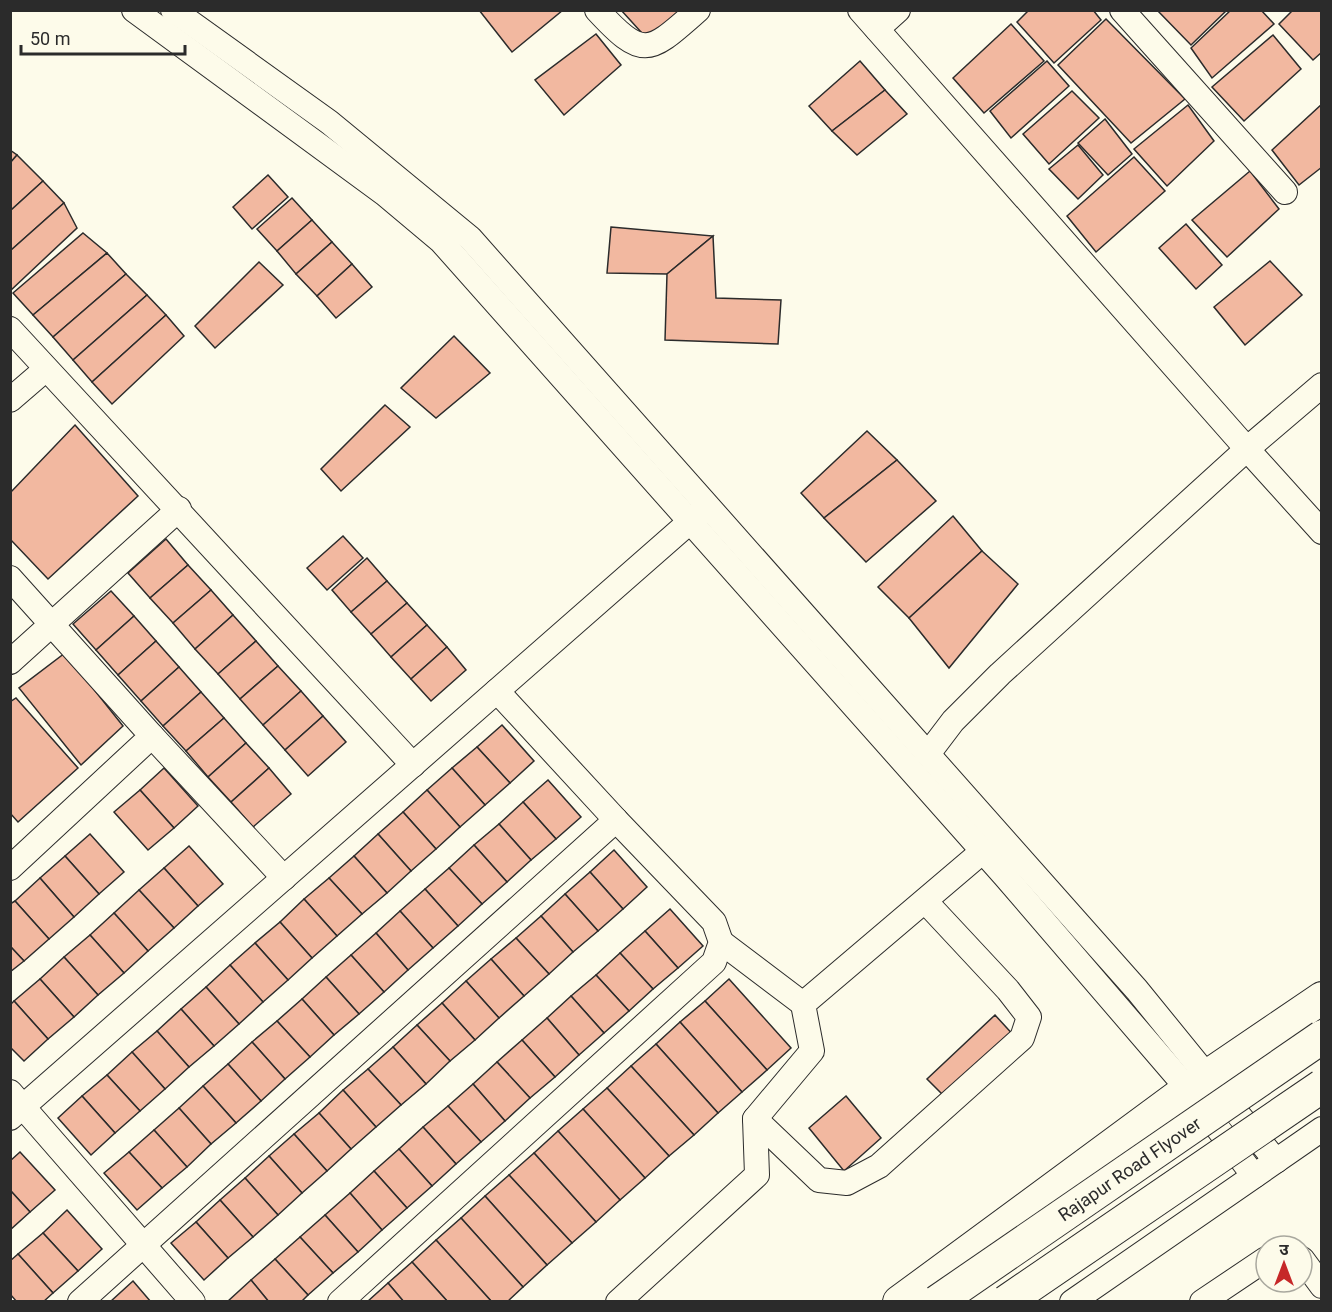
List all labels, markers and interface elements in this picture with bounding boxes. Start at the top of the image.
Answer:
scale bar [21,18,184,56]
text: 50 m [30,28,70,49]
street label: Rajapur Road Flyover [1054,1112,1205,1225]
north arrow [1254,1234,1314,1294]
text: उ [1279,1240,1289,1259]

